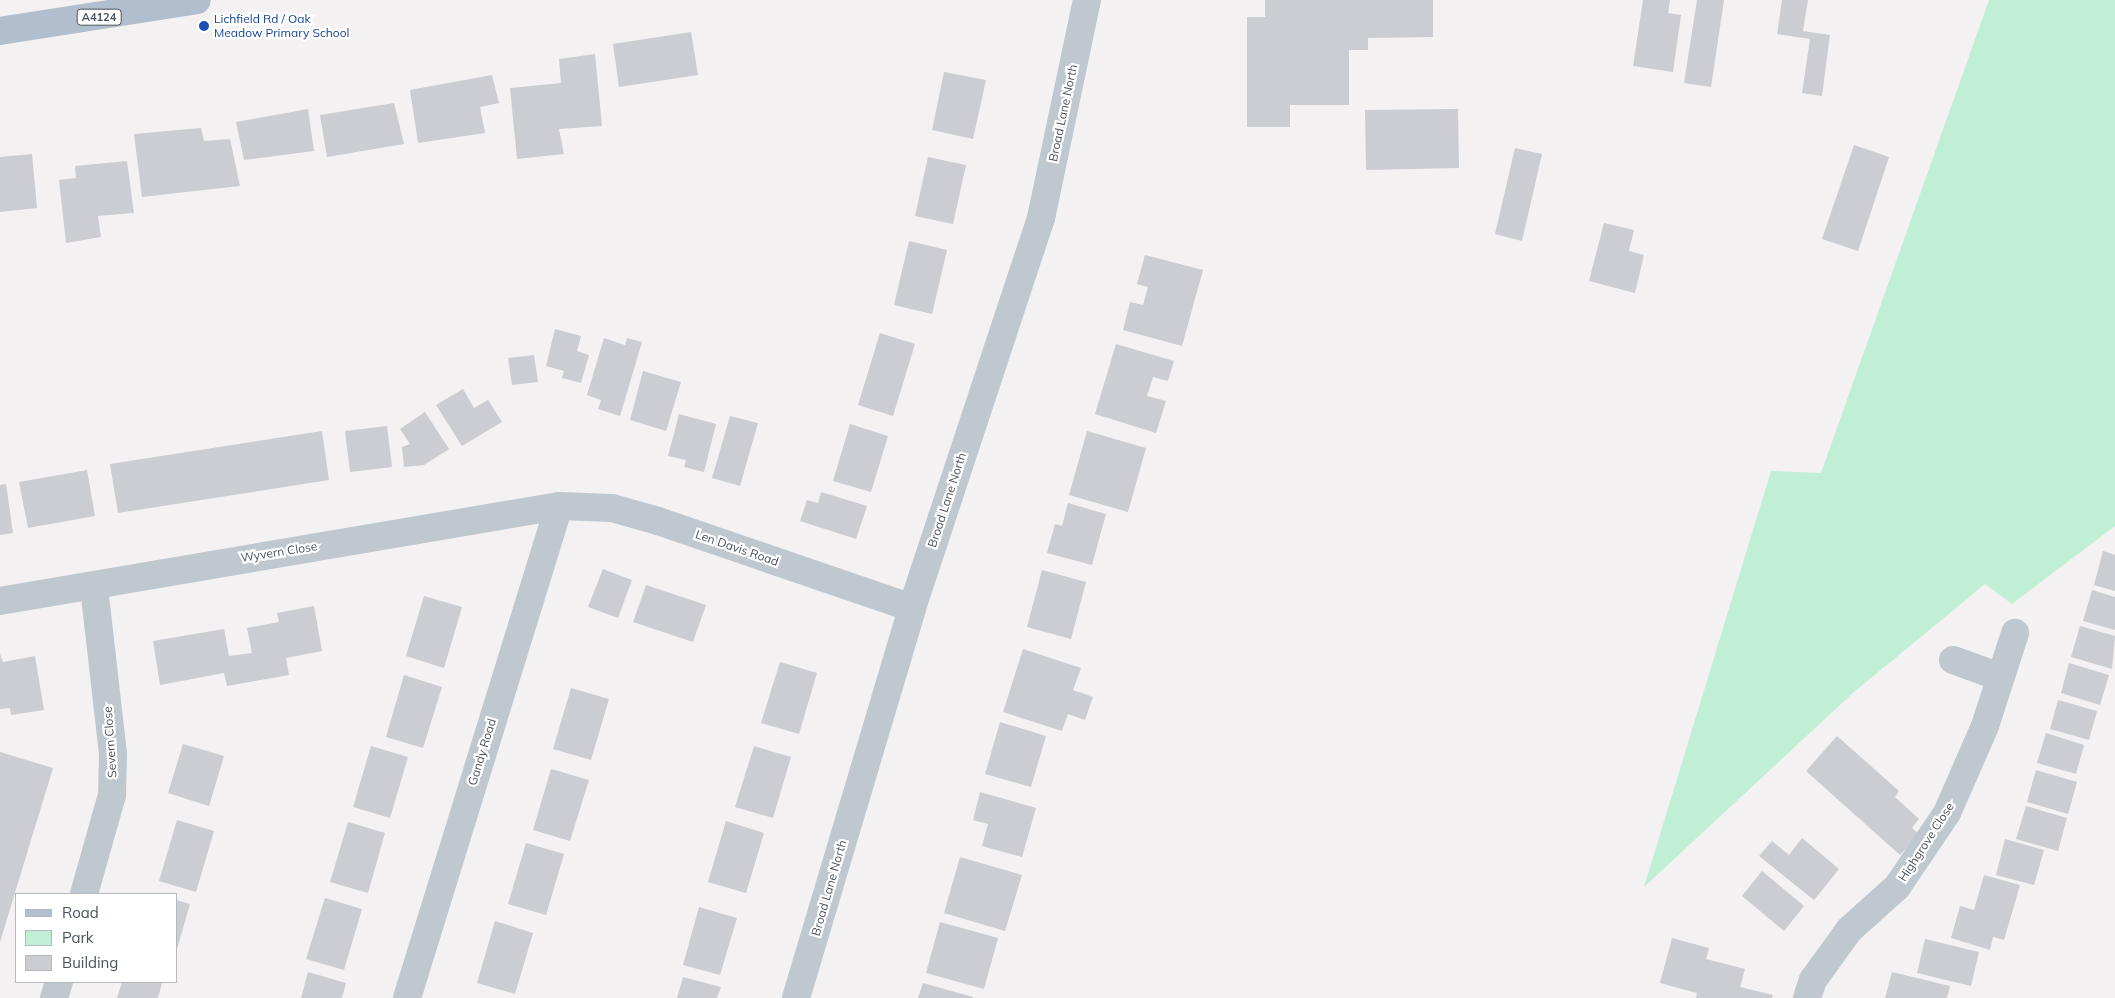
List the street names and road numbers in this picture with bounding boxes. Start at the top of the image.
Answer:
road number: A4124 [76,8,122,26]
street label: Broad Lane North [1046,63,1080,163]
street label: Broad Lane North [925,451,969,549]
street label: Len Davis Road [694,527,780,569]
street label: Wyvern Close [240,539,318,565]
street label: Severn Close [100,706,120,778]
street label: Gandy Road [465,717,499,787]
street label: Highgrove Close [1895,800,1957,884]
street label: Broad Lane North [808,838,850,938]

